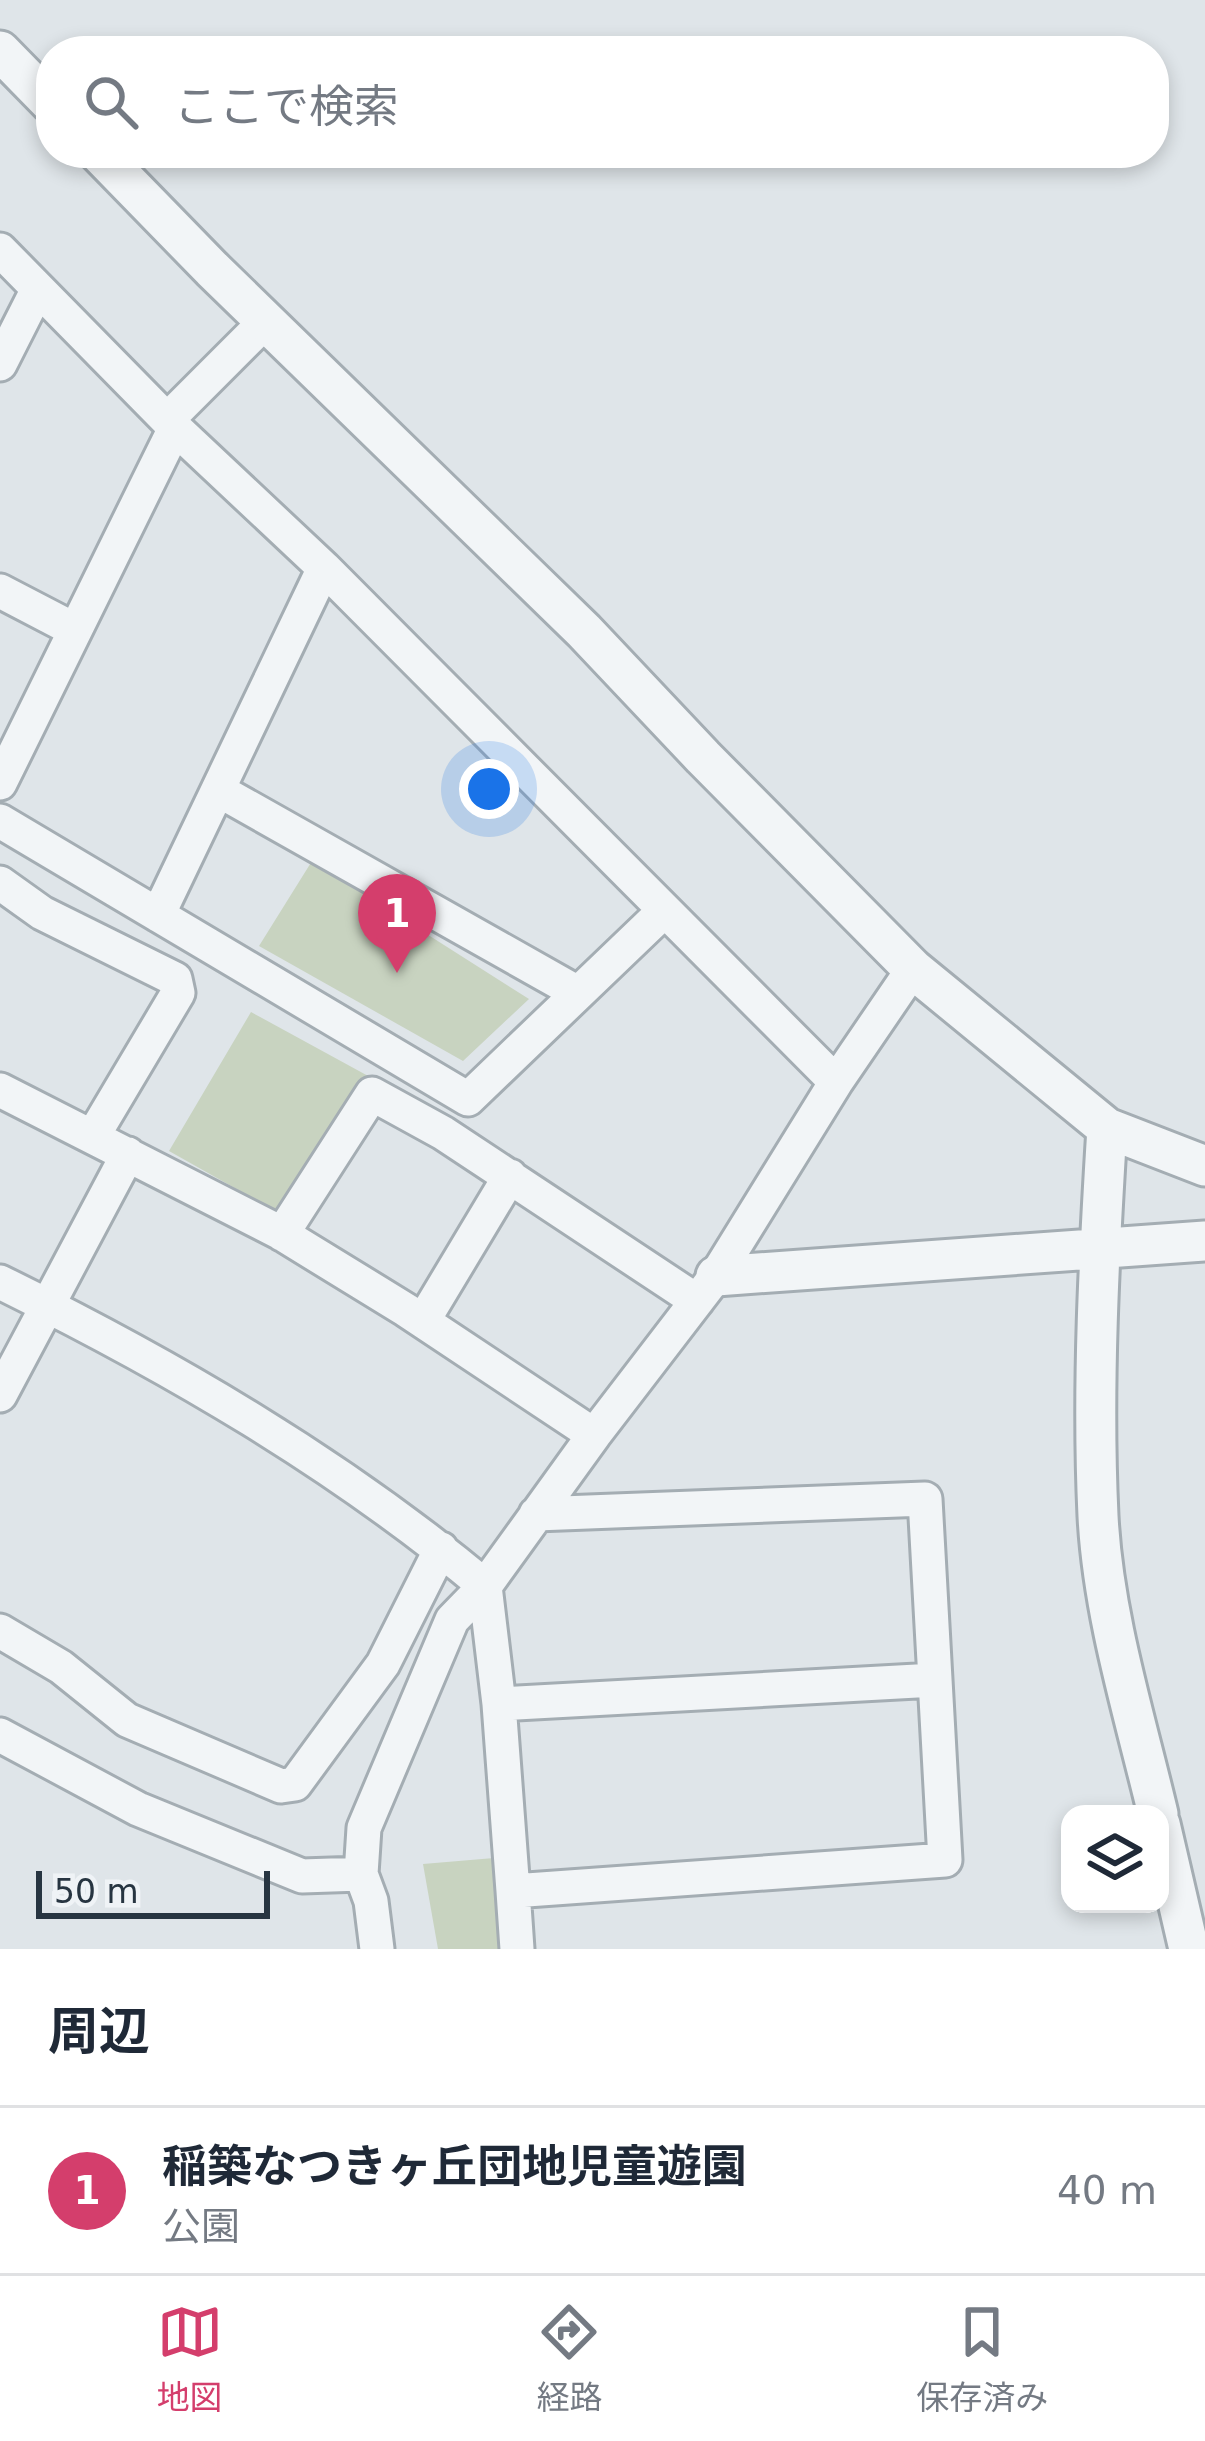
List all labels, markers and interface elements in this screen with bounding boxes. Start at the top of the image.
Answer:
search box [36,36,1169,168]
icon: search [78,69,144,135]
text: ここで検索 [174,80,399,133]
your location [459,759,519,819]
pin: 1 [358,874,436,973]
map controls [1061,1805,1169,1913]
button: layers [1061,1805,1169,1913]
scale bar [36,1865,270,1918]
text: 50 m [54,1872,139,1911]
text: 周辺 [48,2002,150,2061]
text: 稲築なつきヶ丘団地児童遊園 [162,2140,747,2193]
text: 1 [73,2168,101,2213]
text: 40 m [1057,2168,1157,2213]
text: 公園 [162,2204,240,2249]
tab: 地図 [157,2299,223,2419]
tab: 経路 [536,2299,602,2419]
tab: 保存済み [916,2299,1048,2419]

